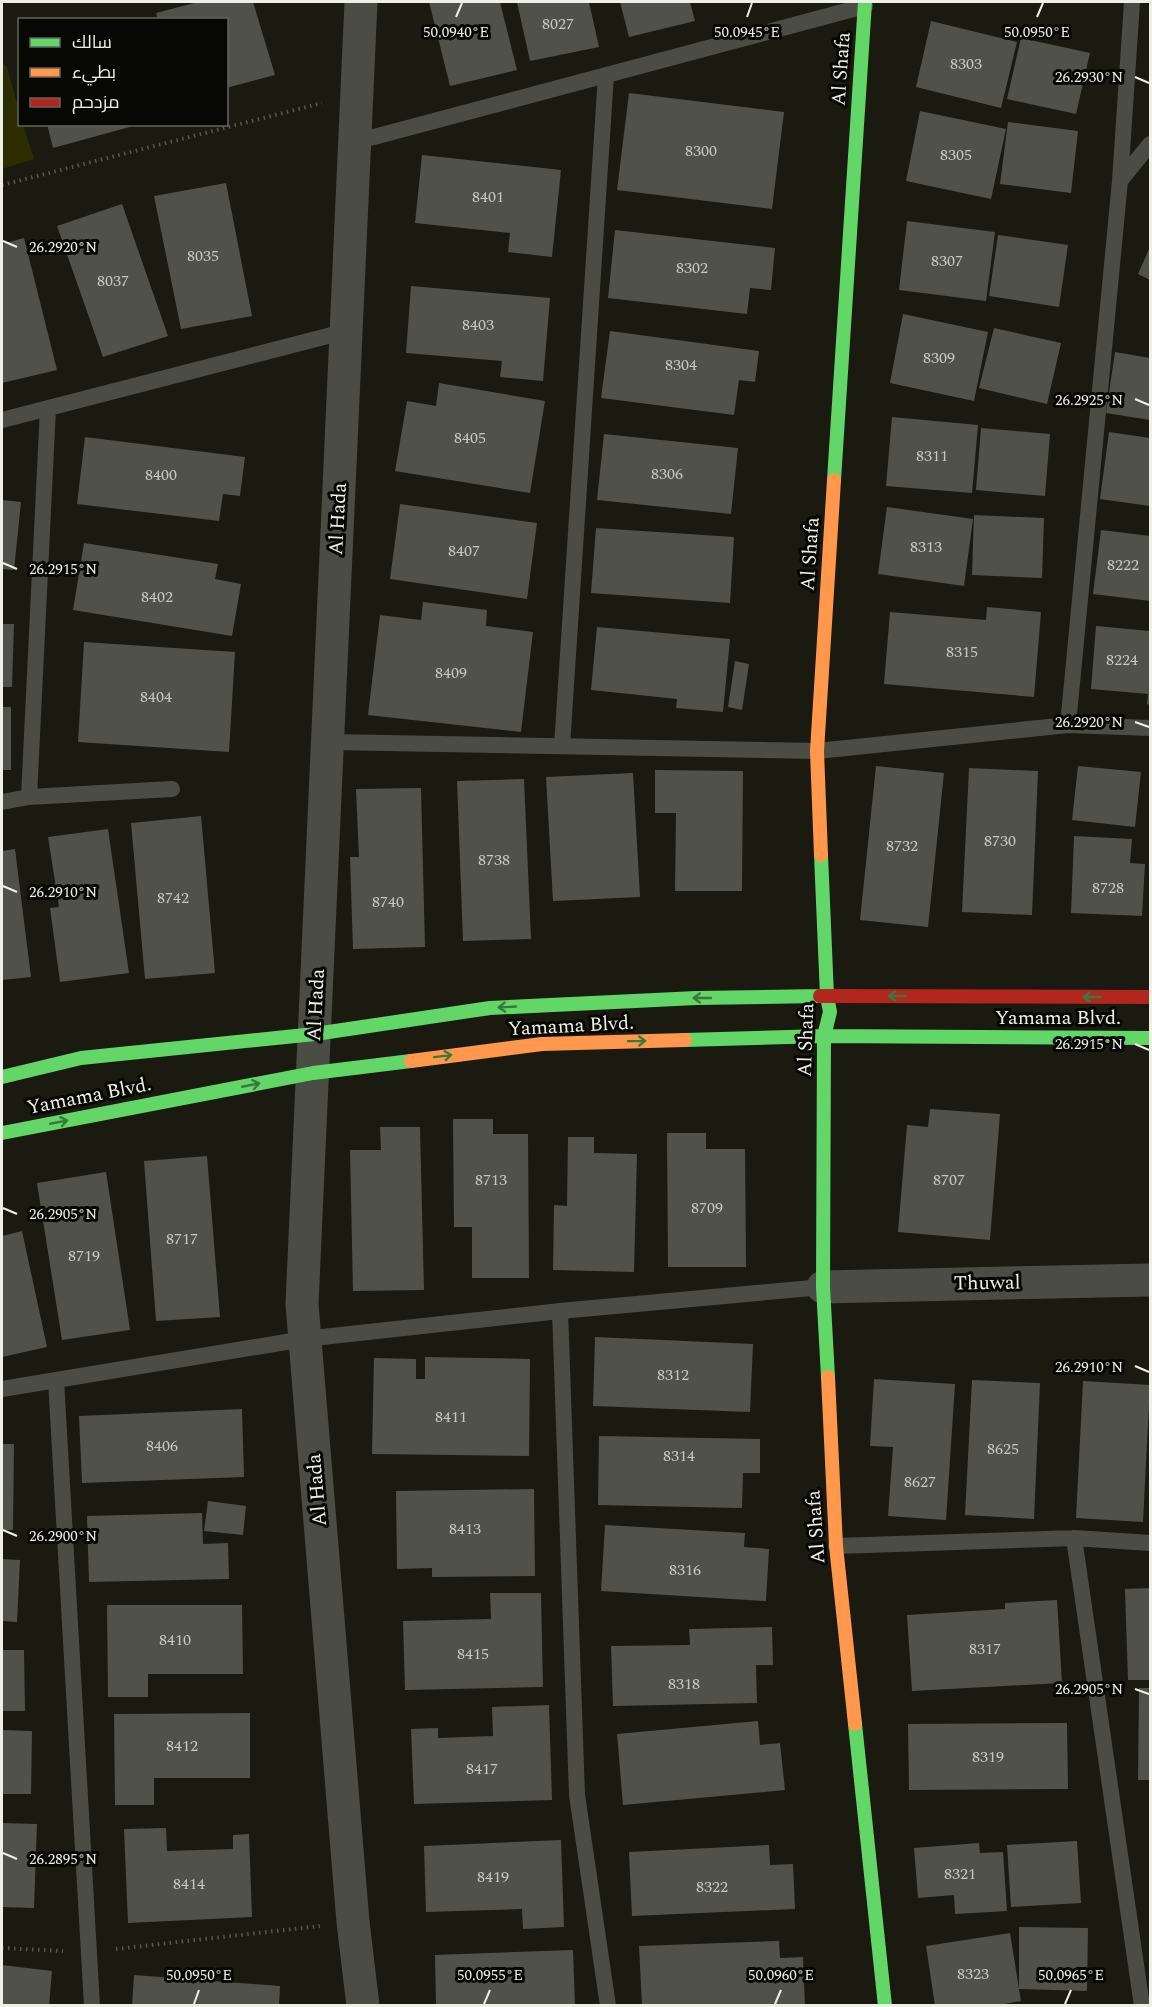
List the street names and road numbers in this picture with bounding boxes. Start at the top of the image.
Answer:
street label: Al Shafa [823,31,859,107]
street label: Al Hada [321,482,355,556]
street label: Al Shafa [792,516,828,592]
street label: Al Hada [299,968,333,1042]
street label: Al Shafa [790,1002,822,1078]
street label: Yamama Blvd. [995,1003,1121,1033]
street label: Yamama Blvd. [507,1008,635,1044]
street label: Yamama Blvd. [24,1069,154,1123]
street label: Thuwal [953,1267,1021,1299]
street label: Al Hada [299,1452,335,1527]
street label: Al Shafa [798,1489,834,1565]

